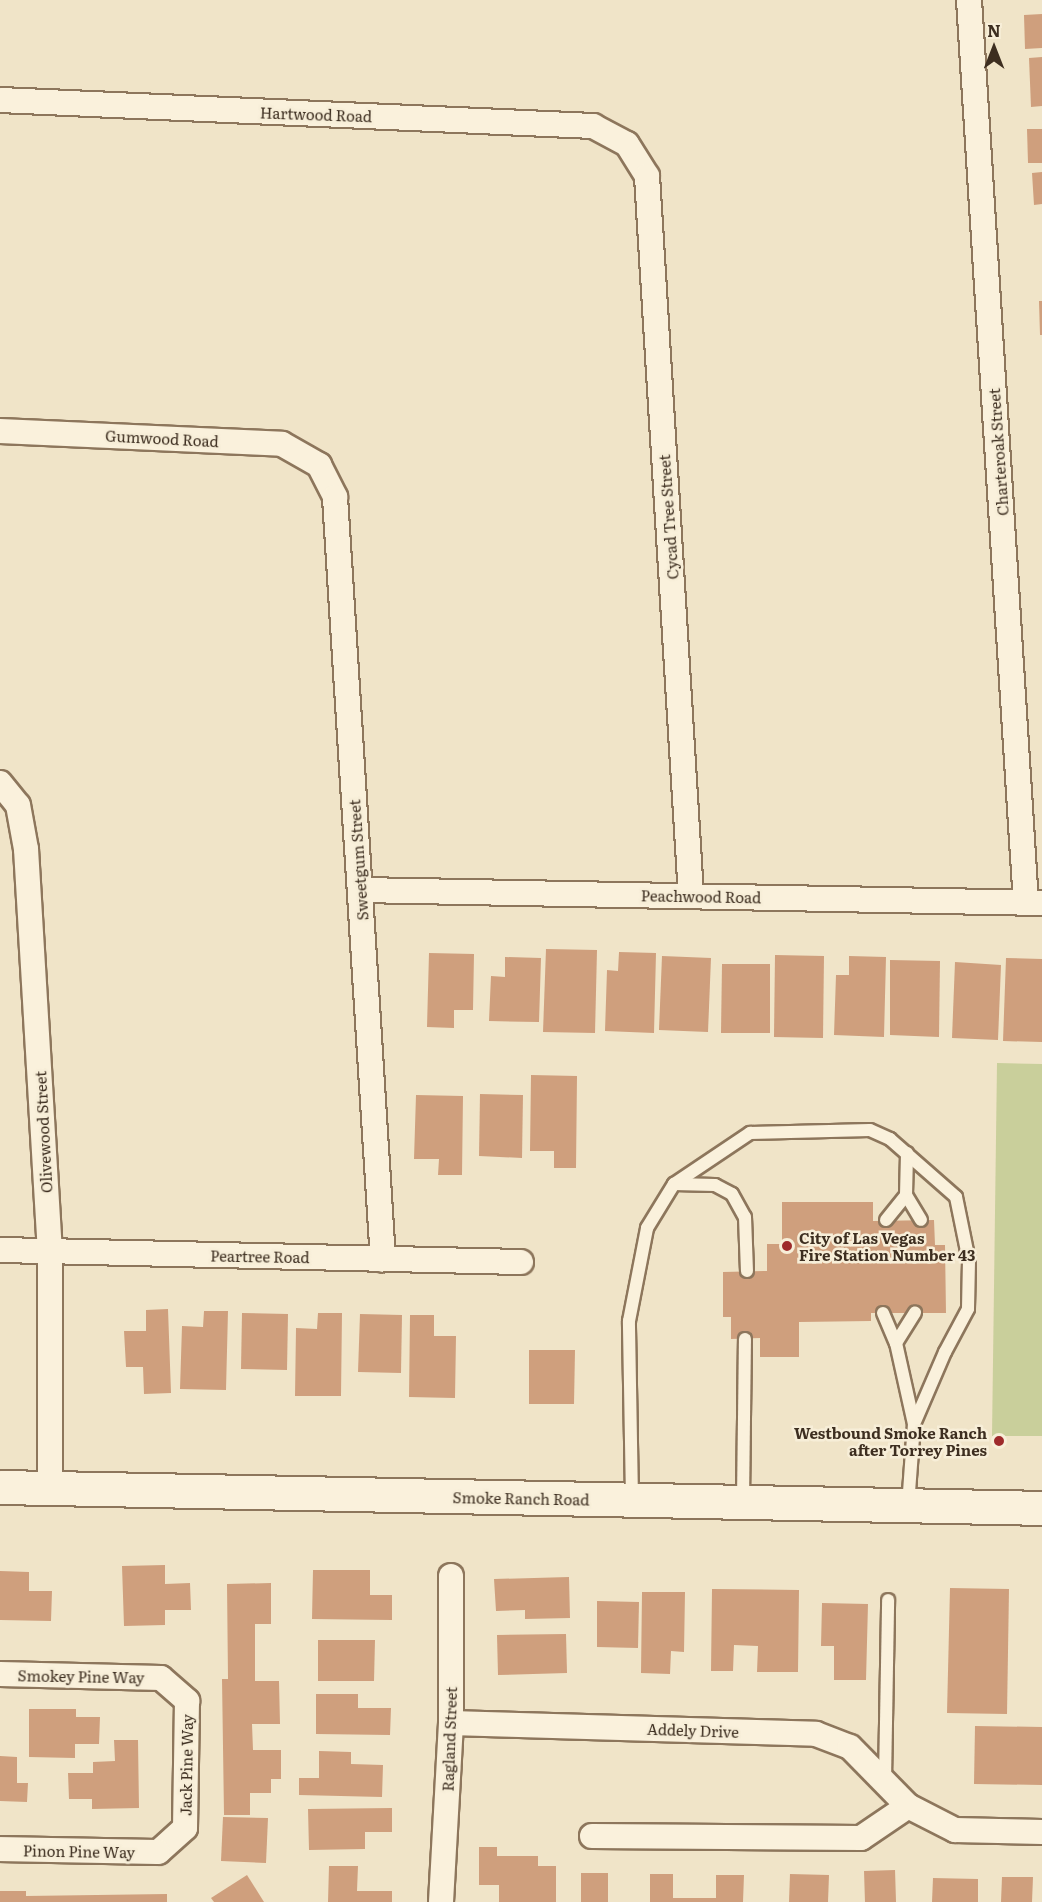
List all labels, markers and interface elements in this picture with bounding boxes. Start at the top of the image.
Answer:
north arrow [964,18,1024,78]
text: N [987,18,1001,42]
street label: Hartwood Road [260,103,372,125]
street label: Charteroak Street [985,388,1011,516]
street label: Gumwood Road [105,426,219,450]
street label: Cycad Tree Street [655,454,681,580]
street label: Sweetgum Street [345,799,371,921]
street label: Peachwood Road [641,886,761,906]
street label: Olivewood Street [31,1070,55,1194]
place label: City of Las Vegas Fire Station Number 43 [799,1228,975,1263]
marker: City of Las Vegas Fire Station Number 43 [780,1239,794,1253]
street label: Peartree Road [210,1246,310,1266]
place label: Westbound Smoke Ranch after Torrey Pines [794,1423,987,1458]
marker: Westbound Smoke Ranch after Torrey Pines [992,1434,1006,1448]
street label: Smoke Ranch Road [452,1488,590,1508]
street label: Smokey Pine Way [17,1666,145,1686]
street label: Ragland Street [438,1686,460,1792]
street label: Jack Pine Way [176,1714,196,1816]
street label: Addely Drive [647,1719,739,1741]
street label: Pinon Pine Way [23,1841,135,1861]

